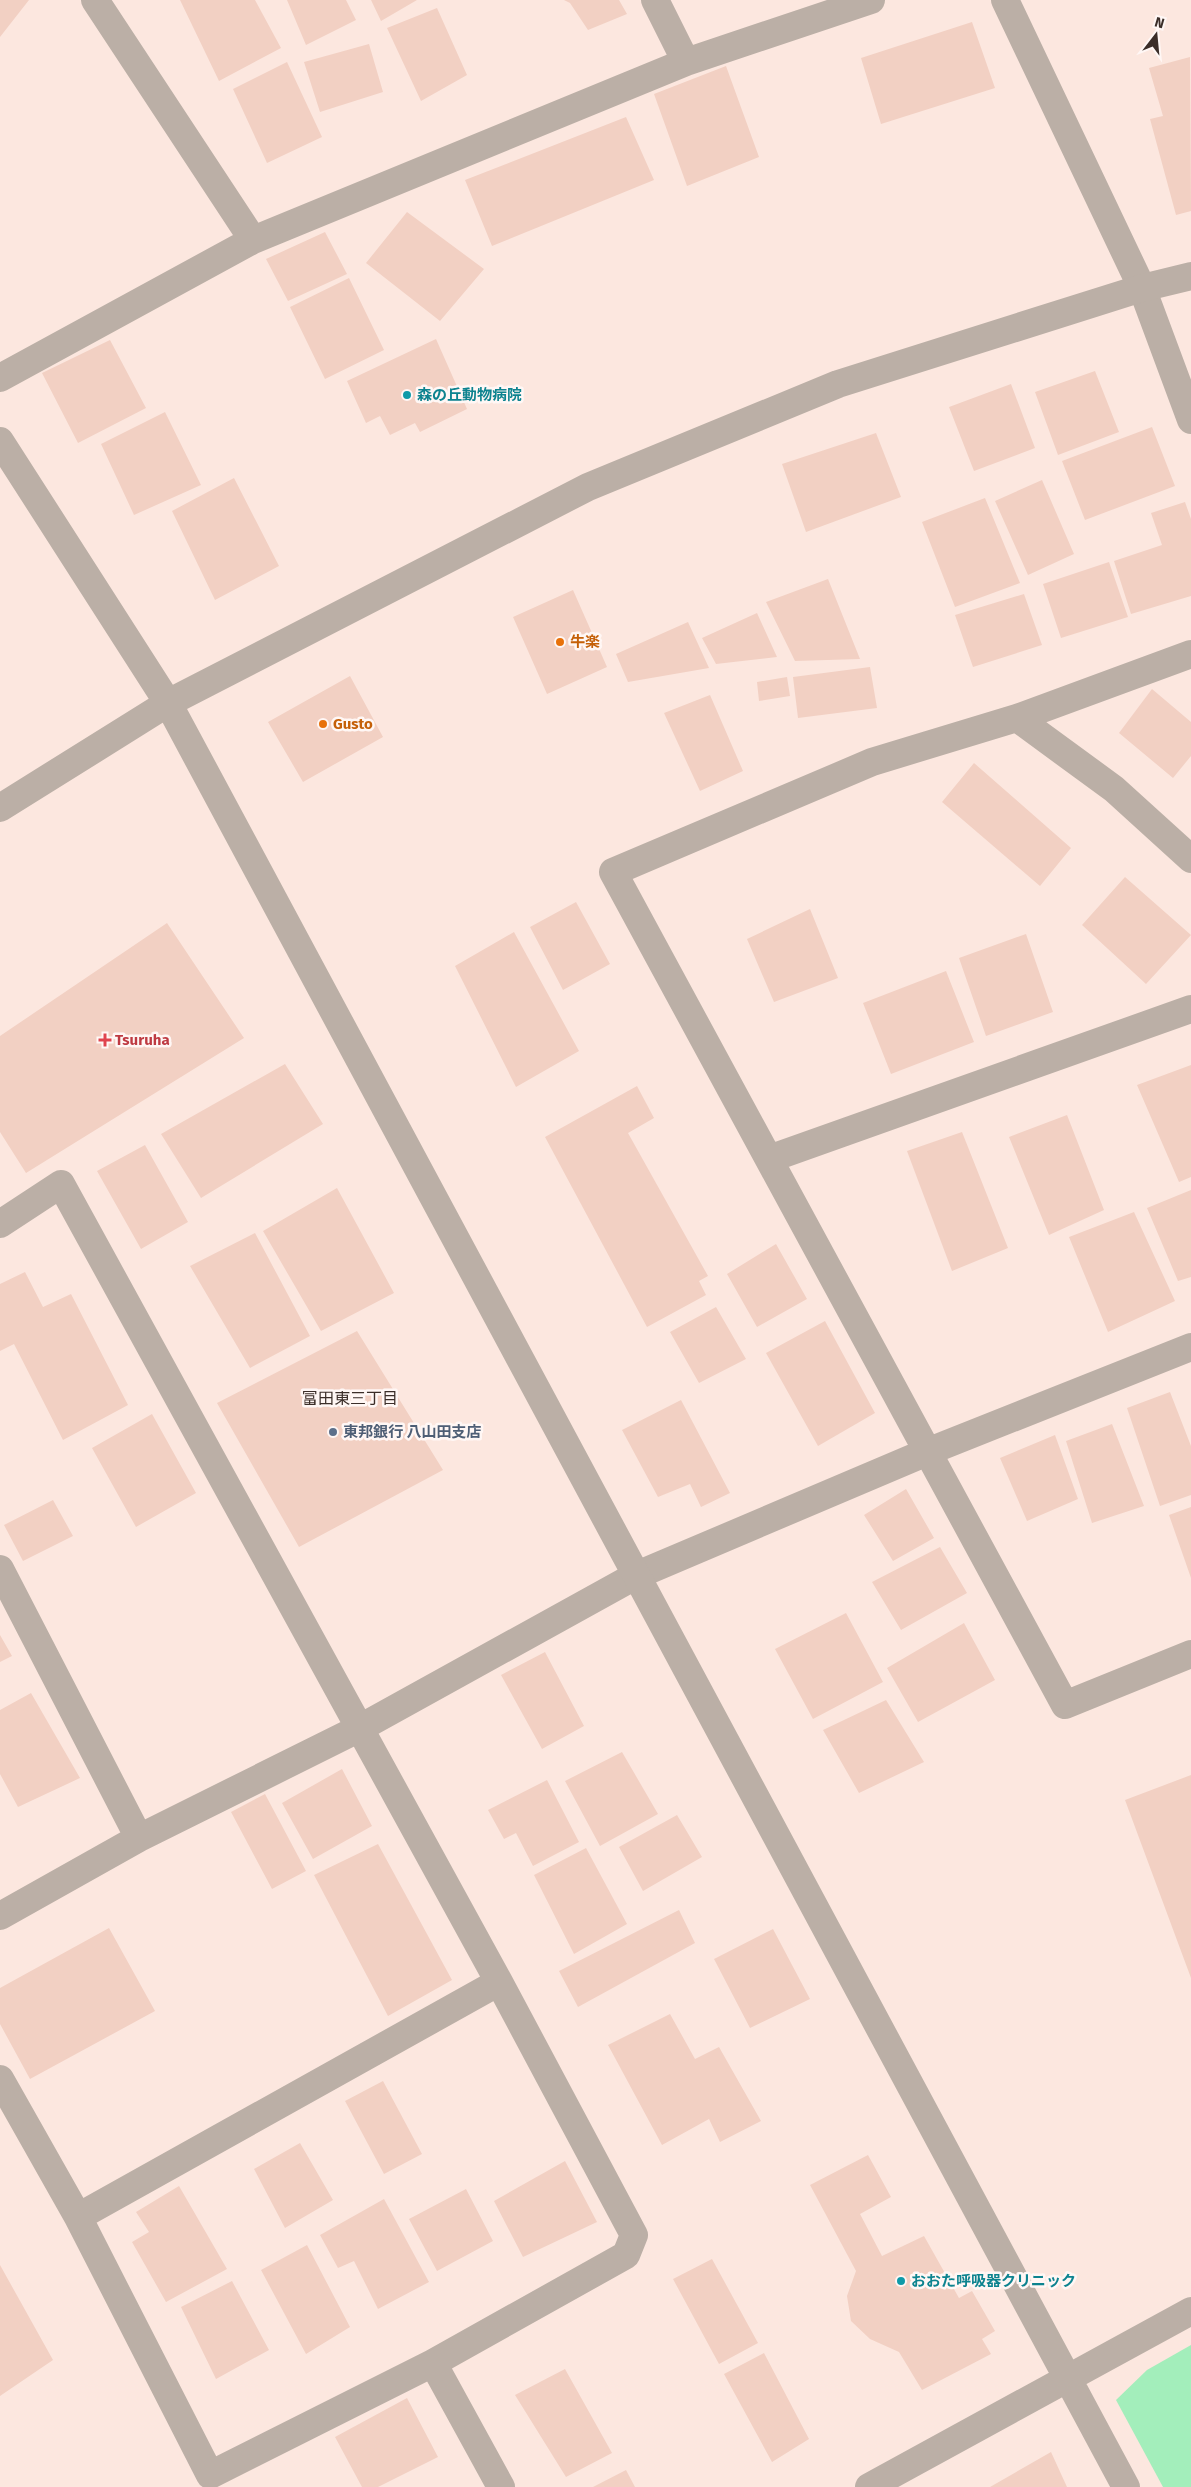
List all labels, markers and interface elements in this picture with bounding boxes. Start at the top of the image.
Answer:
north arrow [1131,10,1181,60]
text: N [1153,14,1166,32]
place label: 森の丘動物病院 [417,386,522,404]
marker: 森の丘動物病院 [401,389,413,401]
place label: 牛楽 [570,633,600,651]
marker: 牛楽 [554,636,566,648]
place label: Gusto [333,715,373,733]
marker: Gusto [317,718,329,730]
place label: Tsuruha [115,1031,170,1049]
marker: Tsuruha [99,1034,111,1046]
district label: 富田東三丁目 [302,1389,398,1408]
place label: 東邦銀行 八山田支店 [343,1423,482,1441]
marker: 東邦銀行 八山田支店 [327,1426,339,1438]
place label: おおた呼吸器クリニック [911,2272,1076,2290]
marker: おおた呼吸器クリニック [895,2275,907,2287]

